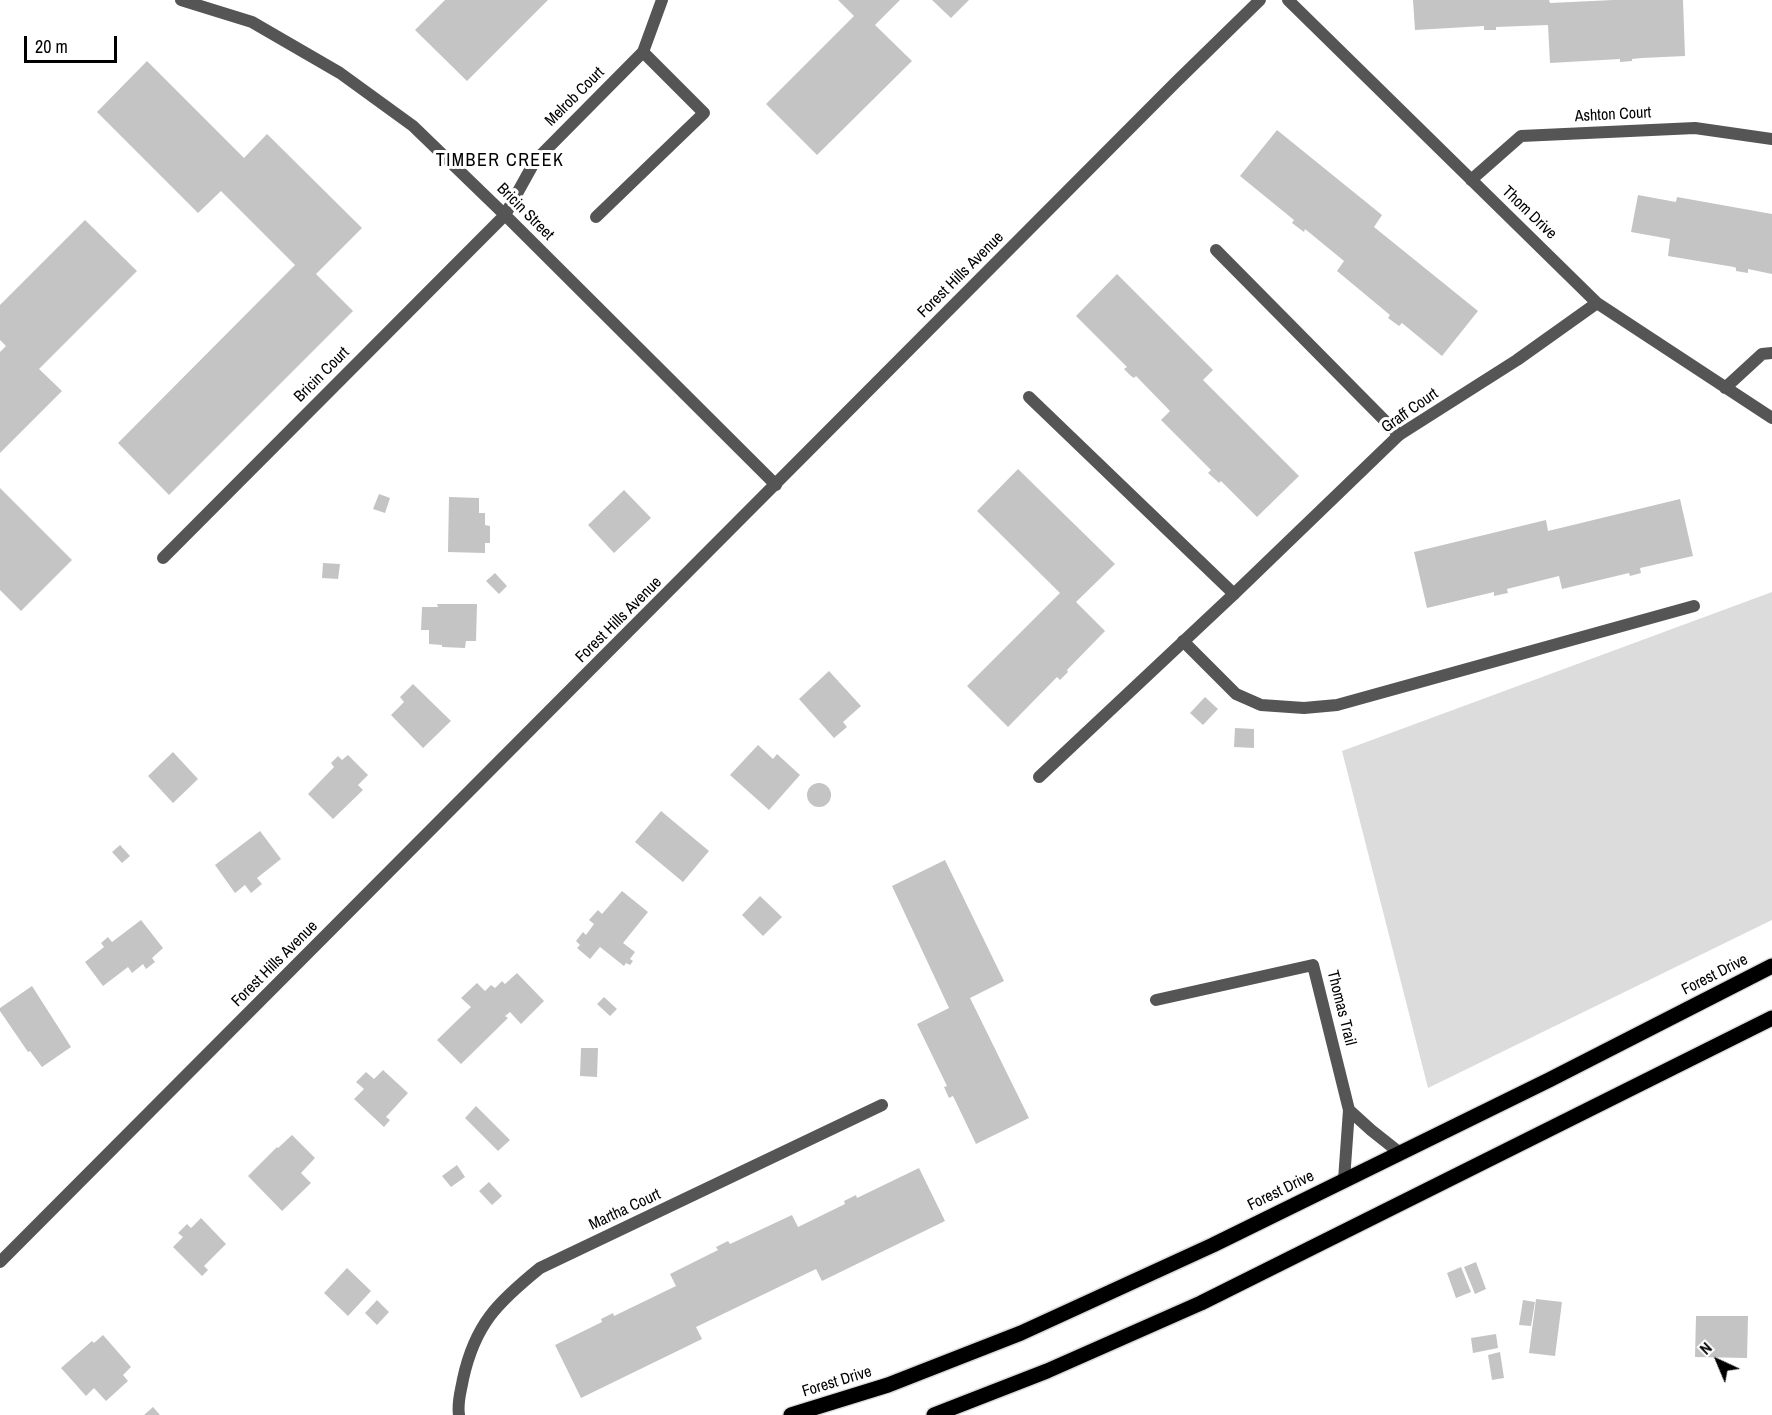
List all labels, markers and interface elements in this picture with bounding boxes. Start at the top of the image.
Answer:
scale bar [27,24,120,62]
text: 20 m [35,34,68,59]
street label: Melrob Court [541,63,609,131]
street label: Ashton Court [1574,103,1652,127]
district label: TIMBER CREEK [436,150,564,172]
street label: Bricin Street [492,179,558,245]
street label: Thom Drive [1498,182,1560,244]
street label: Forest Hills Avenue [914,228,1008,322]
street label: Bricin Court [290,343,354,407]
street label: Graff Court [1378,385,1442,437]
street label: Forest Hills Avenue [572,573,666,667]
street label: Forest Hills Avenue [228,917,322,1011]
street label: Forest Drive [1679,950,1751,1000]
street label: Thomas Trail [1322,968,1360,1048]
street label: Forest Drive [1245,1167,1317,1215]
street label: Martha Court [586,1185,664,1235]
north arrow [1688,1331,1748,1391]
text: N [1694,1337,1717,1359]
street label: Forest Drive [800,1362,874,1402]

